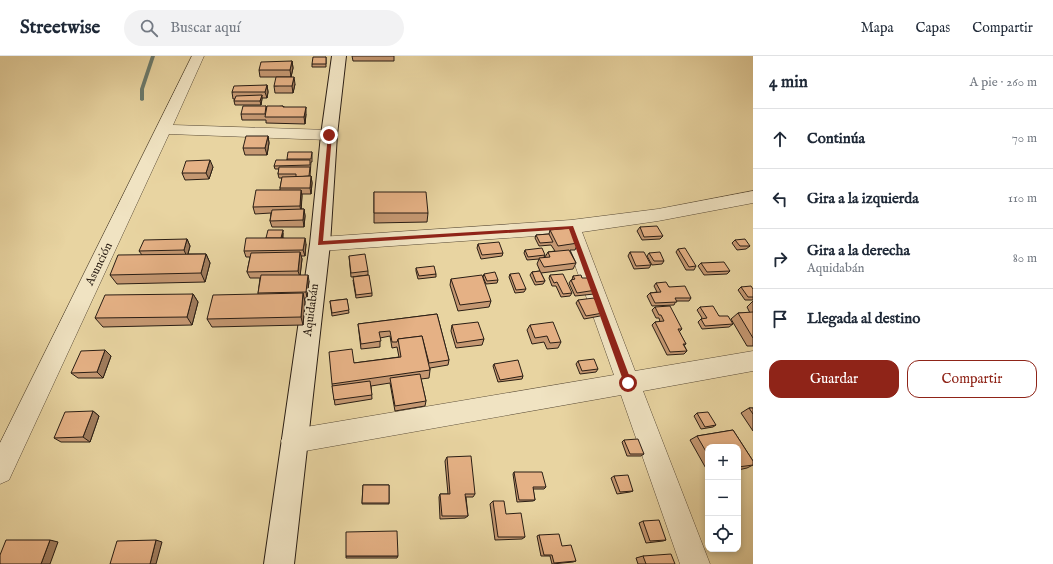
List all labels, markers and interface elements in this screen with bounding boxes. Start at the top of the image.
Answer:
search box [124,10,404,46]
text: Streetwise [20,16,100,40]
icon: search [138,17,160,39]
text: Buscar aquí [170,18,241,37]
text: Mapa [861,19,894,37]
text: Capas [916,19,950,37]
text: Compartir [972,19,1033,37]
text: 4 min [769,72,808,93]
text: A pie · 260 m [970,74,1037,91]
route end [320,126,338,144]
icon: ahead [769,128,791,150]
text: Continúa [807,129,865,148]
text: 70 m [1012,130,1037,147]
icon: left [769,188,791,210]
text: Gira a la izquierda [807,189,919,208]
text: 110 m [1008,190,1037,207]
street label: Asunción [82,239,116,289]
text: Gira a la derecha [807,241,910,260]
icon: right [769,248,791,270]
text: 80 m [1013,250,1037,267]
text: Aquidabán [807,260,864,277]
street label: Aquidabán [300,282,323,338]
icon: arrive [769,308,791,330]
text: Llegada al destino [807,309,920,328]
button: Guardar [769,360,899,398]
button: Compartir [907,360,1037,398]
route start [619,374,637,392]
map controls [705,444,741,552]
button: + [705,444,741,480]
button: − [705,480,741,516]
button: locate [705,516,741,552]

